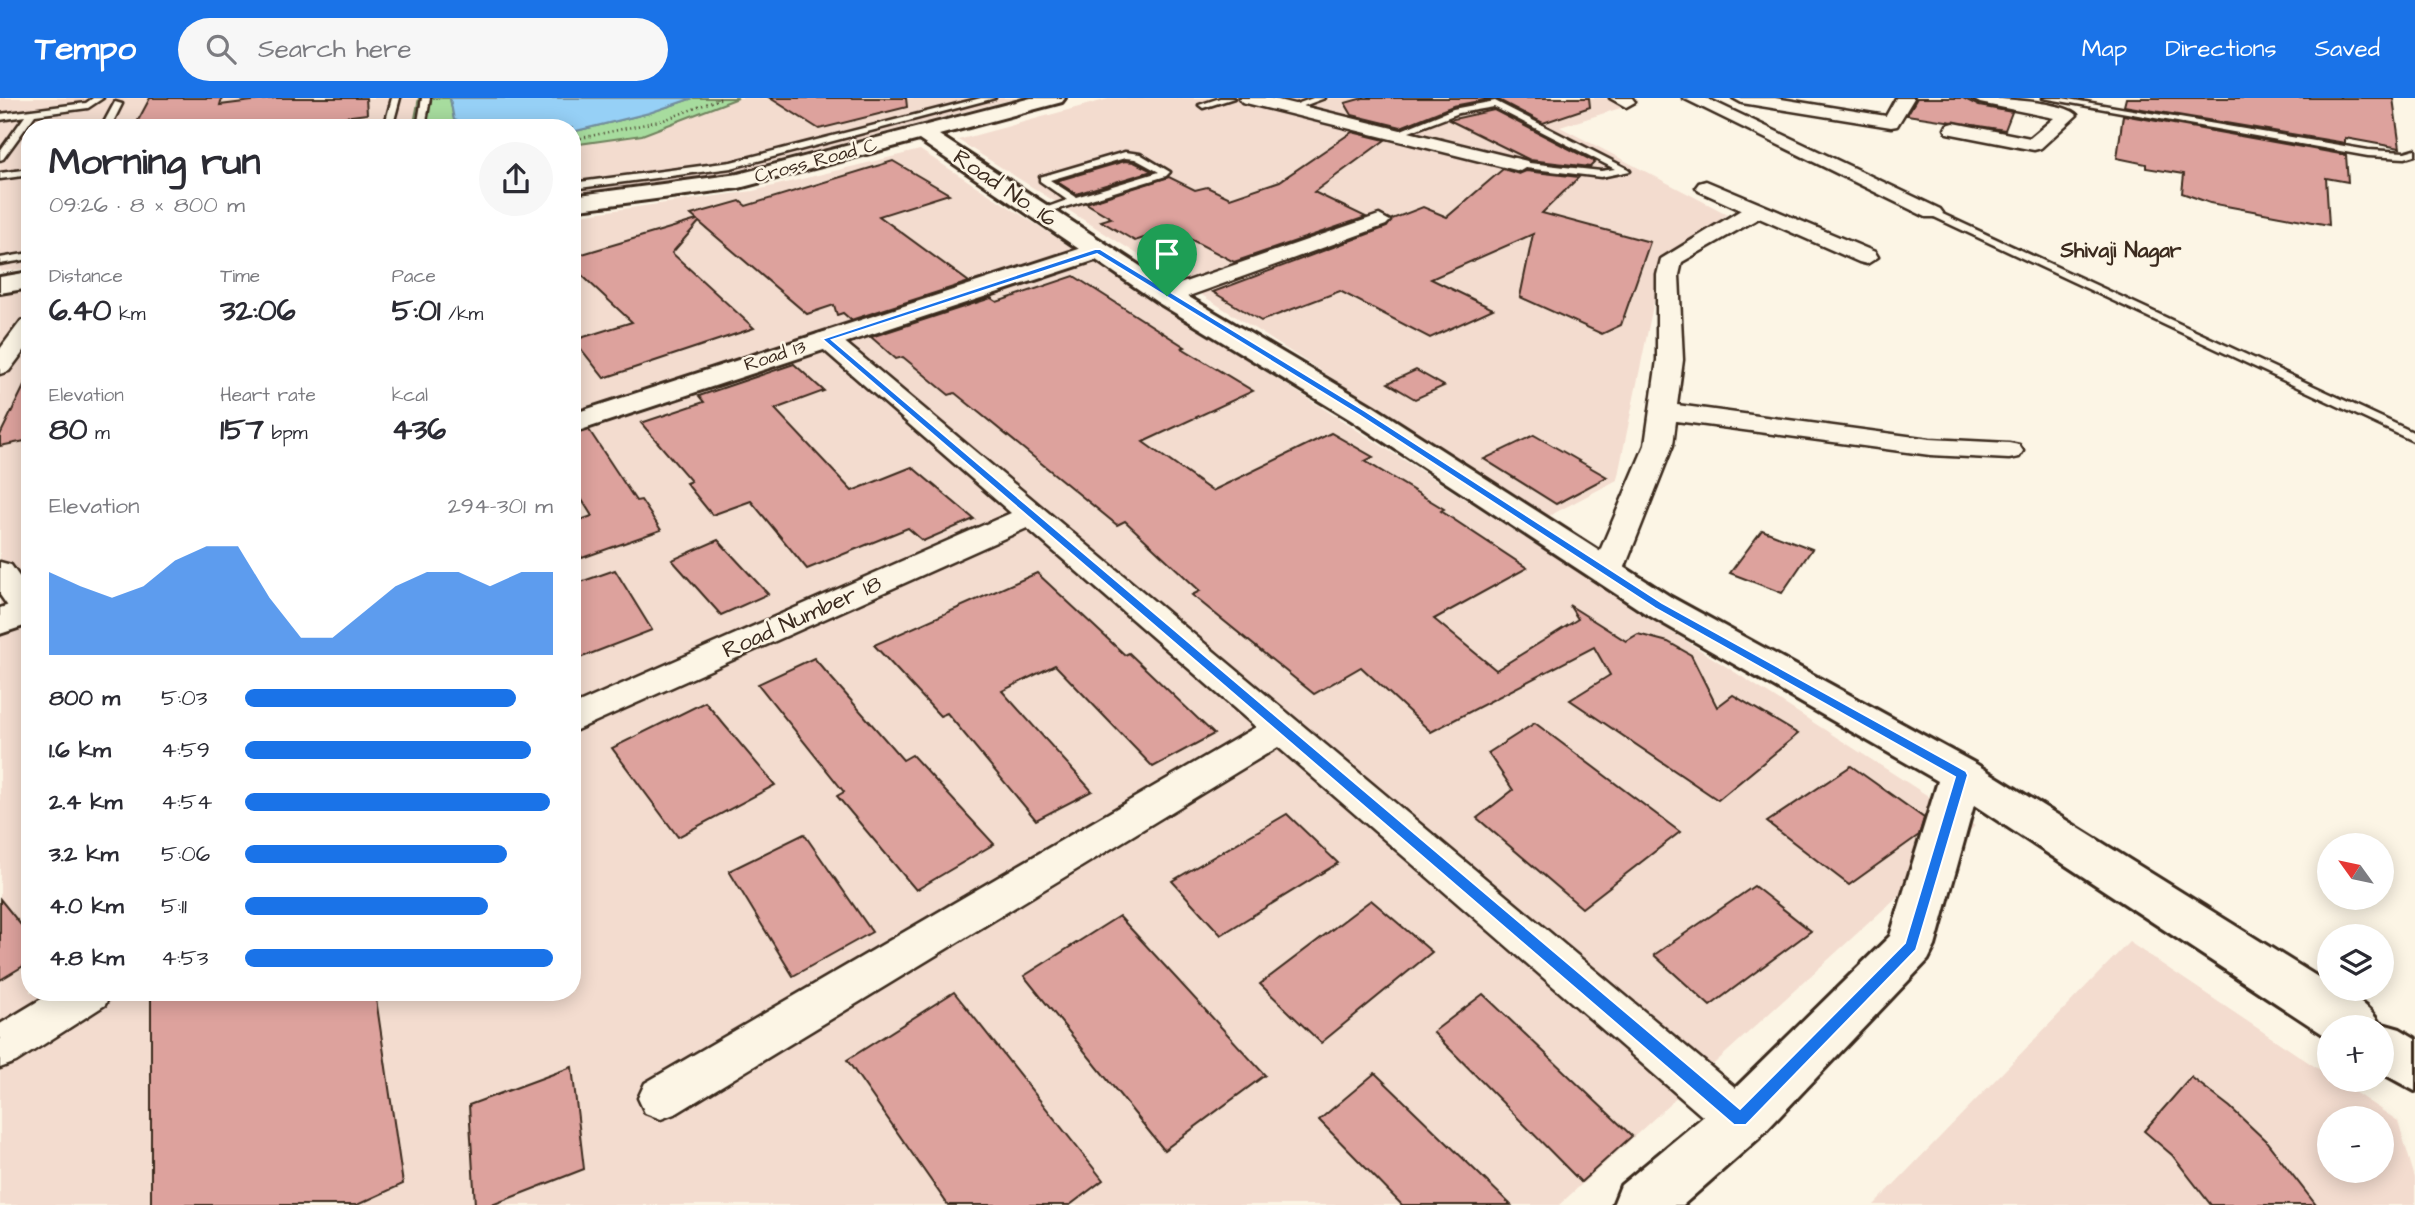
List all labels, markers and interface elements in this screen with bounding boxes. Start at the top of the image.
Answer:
search box [178,18,668,81]
text: Tempo [35,26,136,72]
icon: search [202,30,240,68]
text: Search here [258,31,411,67]
text: Map [2082,32,2127,66]
text: Directions [2165,32,2277,66]
text: Saved [2315,32,2380,66]
street label: Cross Road C [752,132,881,190]
text: Morning run [49,137,261,189]
street label: Road No. 16 [947,141,1063,235]
button: share [479,142,553,216]
text: 09:26 · 8 × 800 m [49,189,245,221]
pin [1137,224,1197,296]
icon: arrive [1148,235,1186,273]
district label: Shivaji Nagar [2060,236,2182,267]
text: Distance [49,263,123,290]
text: Time [220,263,260,290]
text: Pace [392,263,436,290]
text: 6.40 [49,290,111,332]
text: 32:06 [220,290,296,332]
text: 5:01 [392,290,441,332]
text: km [111,301,145,328]
text: /km [441,301,483,328]
street label: Road 13 [741,333,810,379]
text: Elevation [49,382,124,409]
text: Heart rate [220,382,316,409]
text: kcal [392,382,428,409]
text: 80 [49,409,87,451]
text: 157 [220,409,264,451]
text: 436 [392,409,446,451]
text: m [87,420,110,447]
text: bpm [264,420,308,447]
text: Elevation [49,490,140,522]
text: 294–301 m [448,490,553,522]
street label: Road Number 18 [717,568,887,666]
text: 800 m [49,682,120,714]
text: 5:03 [161,682,207,714]
text: 1.6 km [49,734,111,766]
text: 4:59 [161,734,210,766]
text: 2.4 km [49,786,122,818]
text: 4:54 [161,786,212,818]
north arrow [2317,833,2394,910]
map controls [2317,833,2394,1183]
text: 3.2 km [49,838,118,870]
text: 5:06 [161,838,210,870]
text: 4.0 km [49,890,124,922]
text: 5:11 [161,890,187,922]
button: layers [2317,924,2394,1001]
text: 4.8 km [49,942,124,974]
text: 4:53 [161,942,208,974]
button: + [2317,1015,2394,1092]
button: − [2317,1106,2394,1183]

